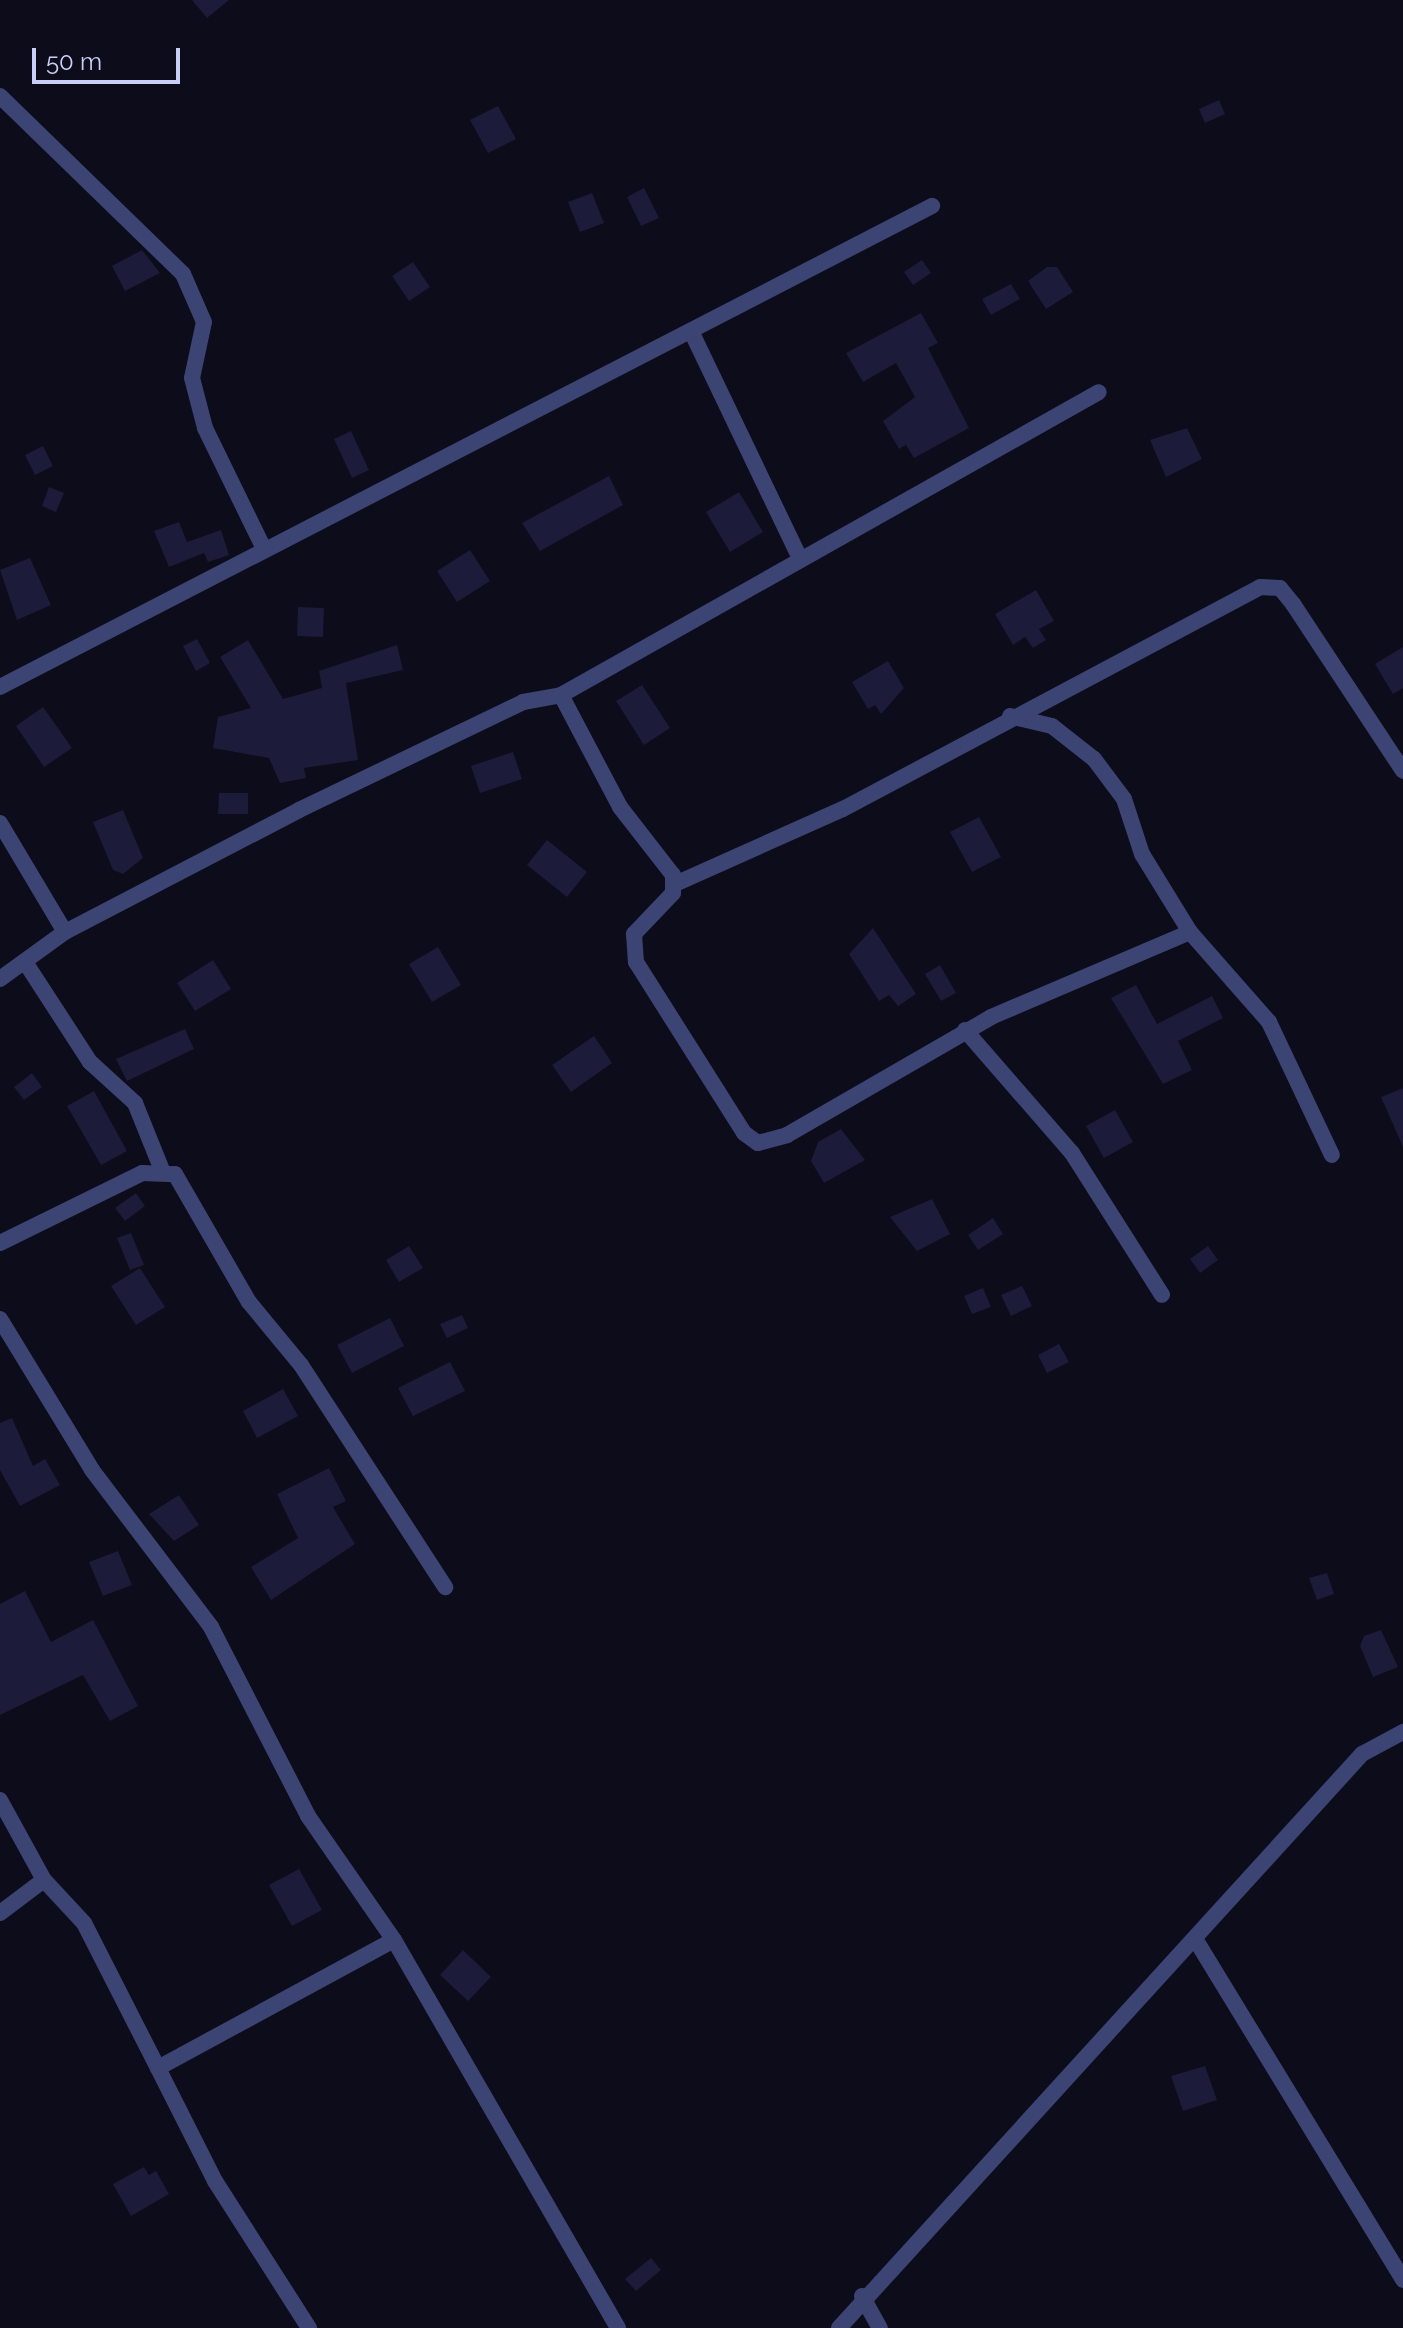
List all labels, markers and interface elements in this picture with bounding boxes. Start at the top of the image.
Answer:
scale bar [36,32,184,82]
text: 50 m [46,47,102,76]

